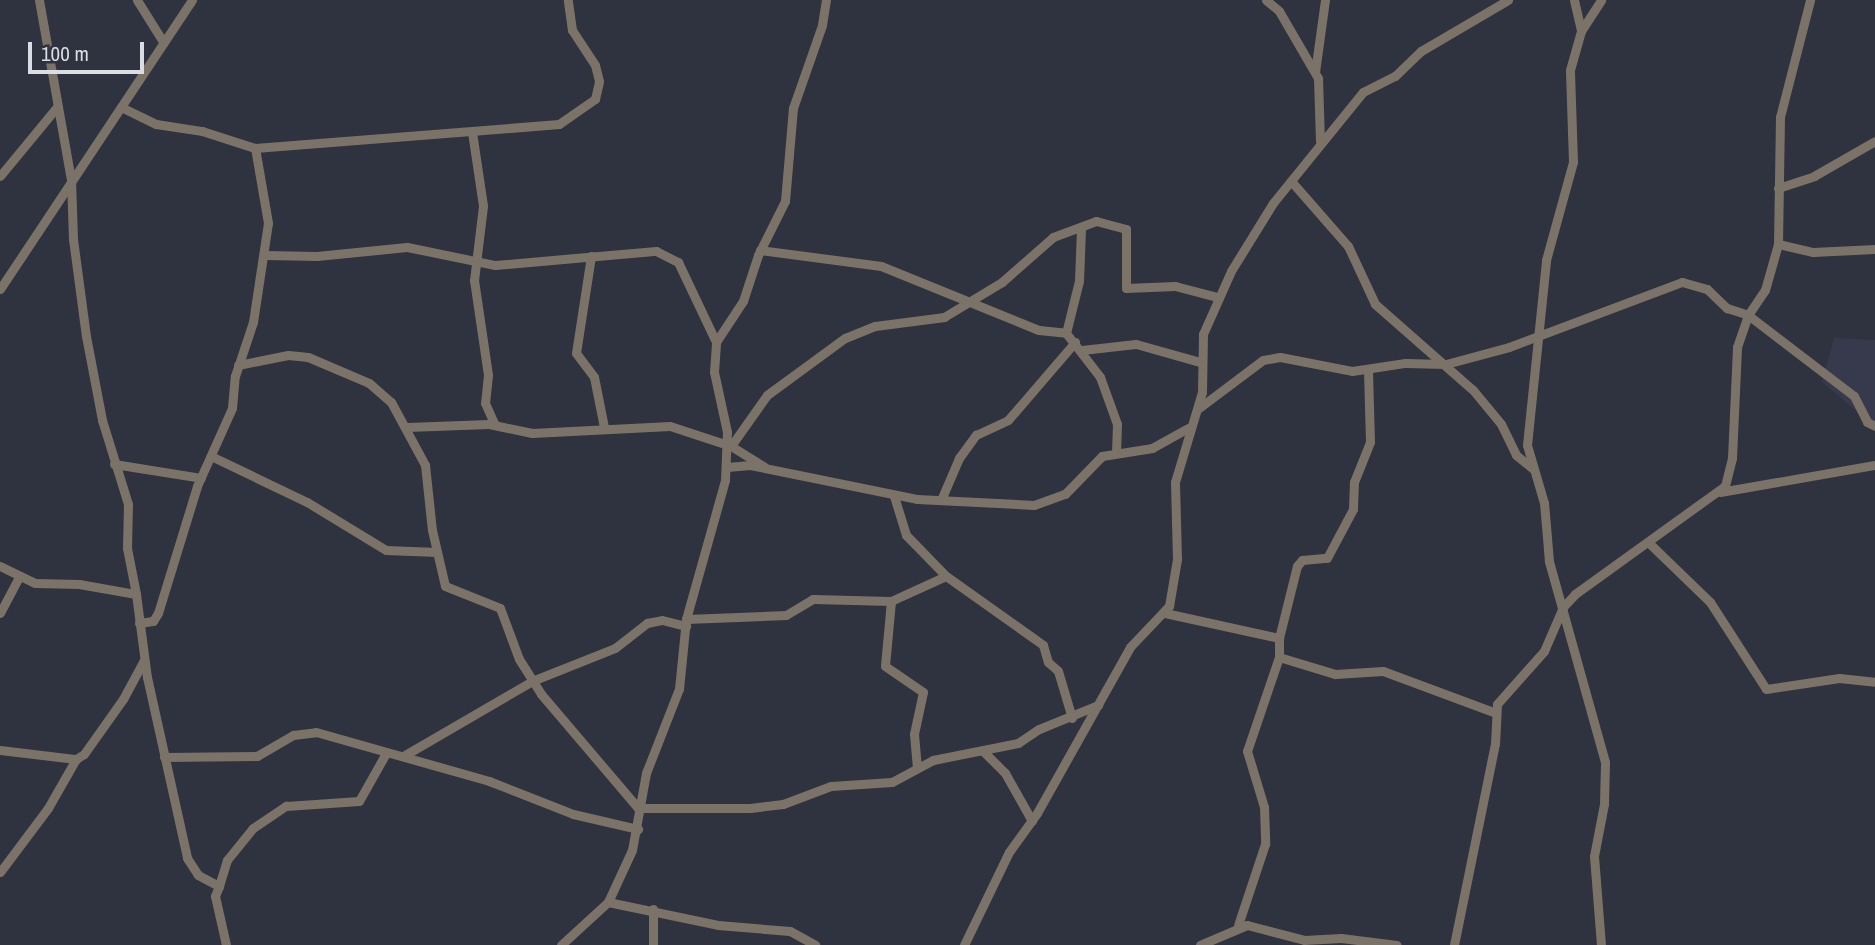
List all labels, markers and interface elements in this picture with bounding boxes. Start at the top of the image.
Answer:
scale bar [32,28,147,72]
text: 100 m [41,39,89,68]

